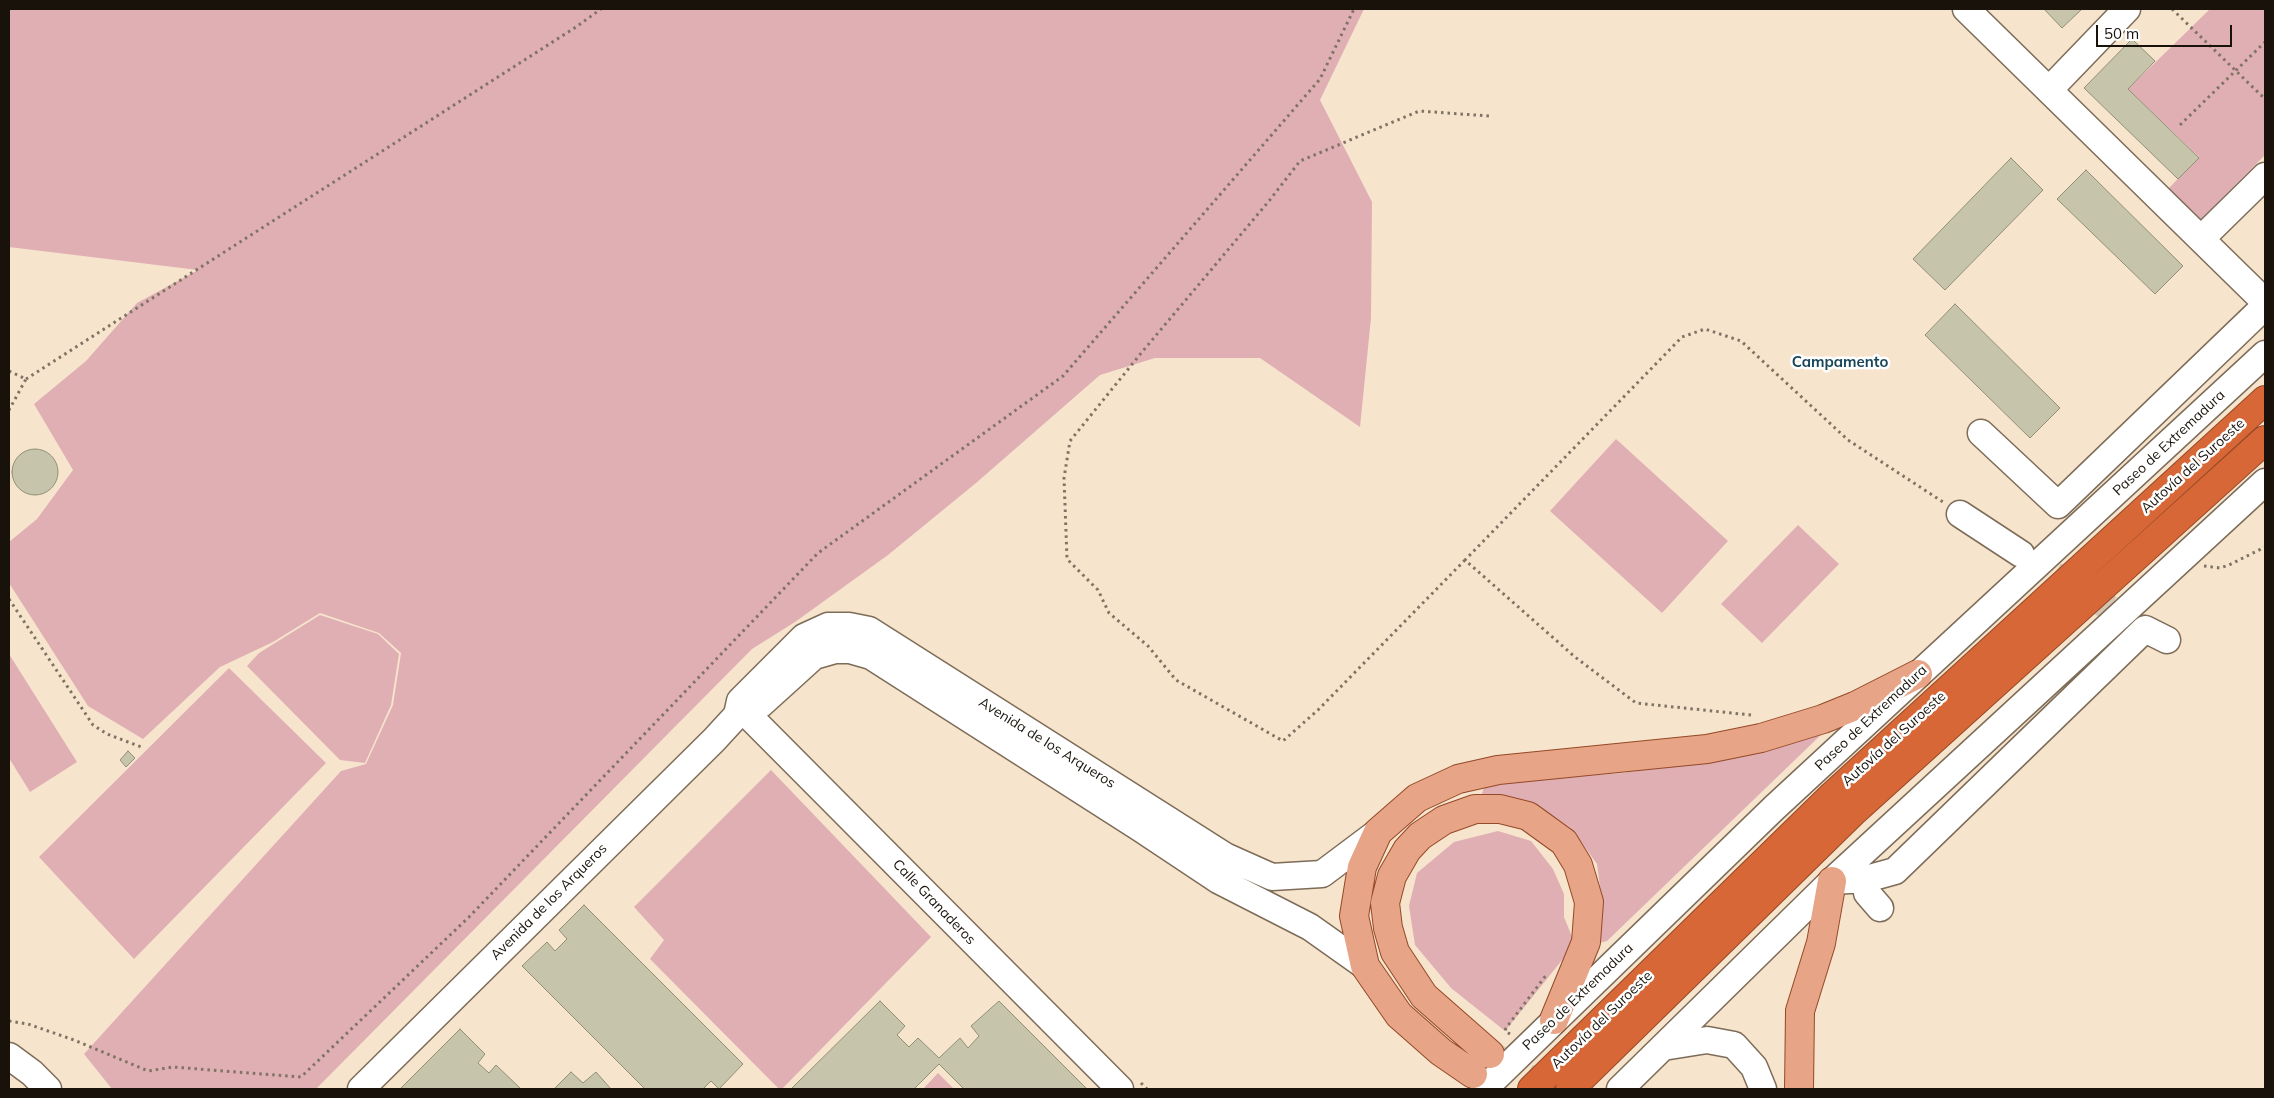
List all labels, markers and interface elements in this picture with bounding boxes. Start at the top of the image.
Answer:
scale bar [2099,15,2235,47]
text: 50 m [2104,24,2139,43]
district label: Campamento [1792,353,1888,371]
street label: Paseo de Extremadura [2110,387,2228,499]
street label: Autovía del Suroeste [2138,415,2248,517]
street label: Paseo de Extremadura [1812,662,1930,774]
street label: Autovía del Suroeste [1839,688,1949,790]
street label: Avenida de los Arqueros [976,694,1118,792]
street label: Avenida de los Arqueros [487,840,611,964]
street label: Calle Granaderos [889,856,979,948]
street label: Paseo de Extremadura [1519,940,1637,1054]
street label: Autovía del Suroeste [1548,968,1656,1072]

